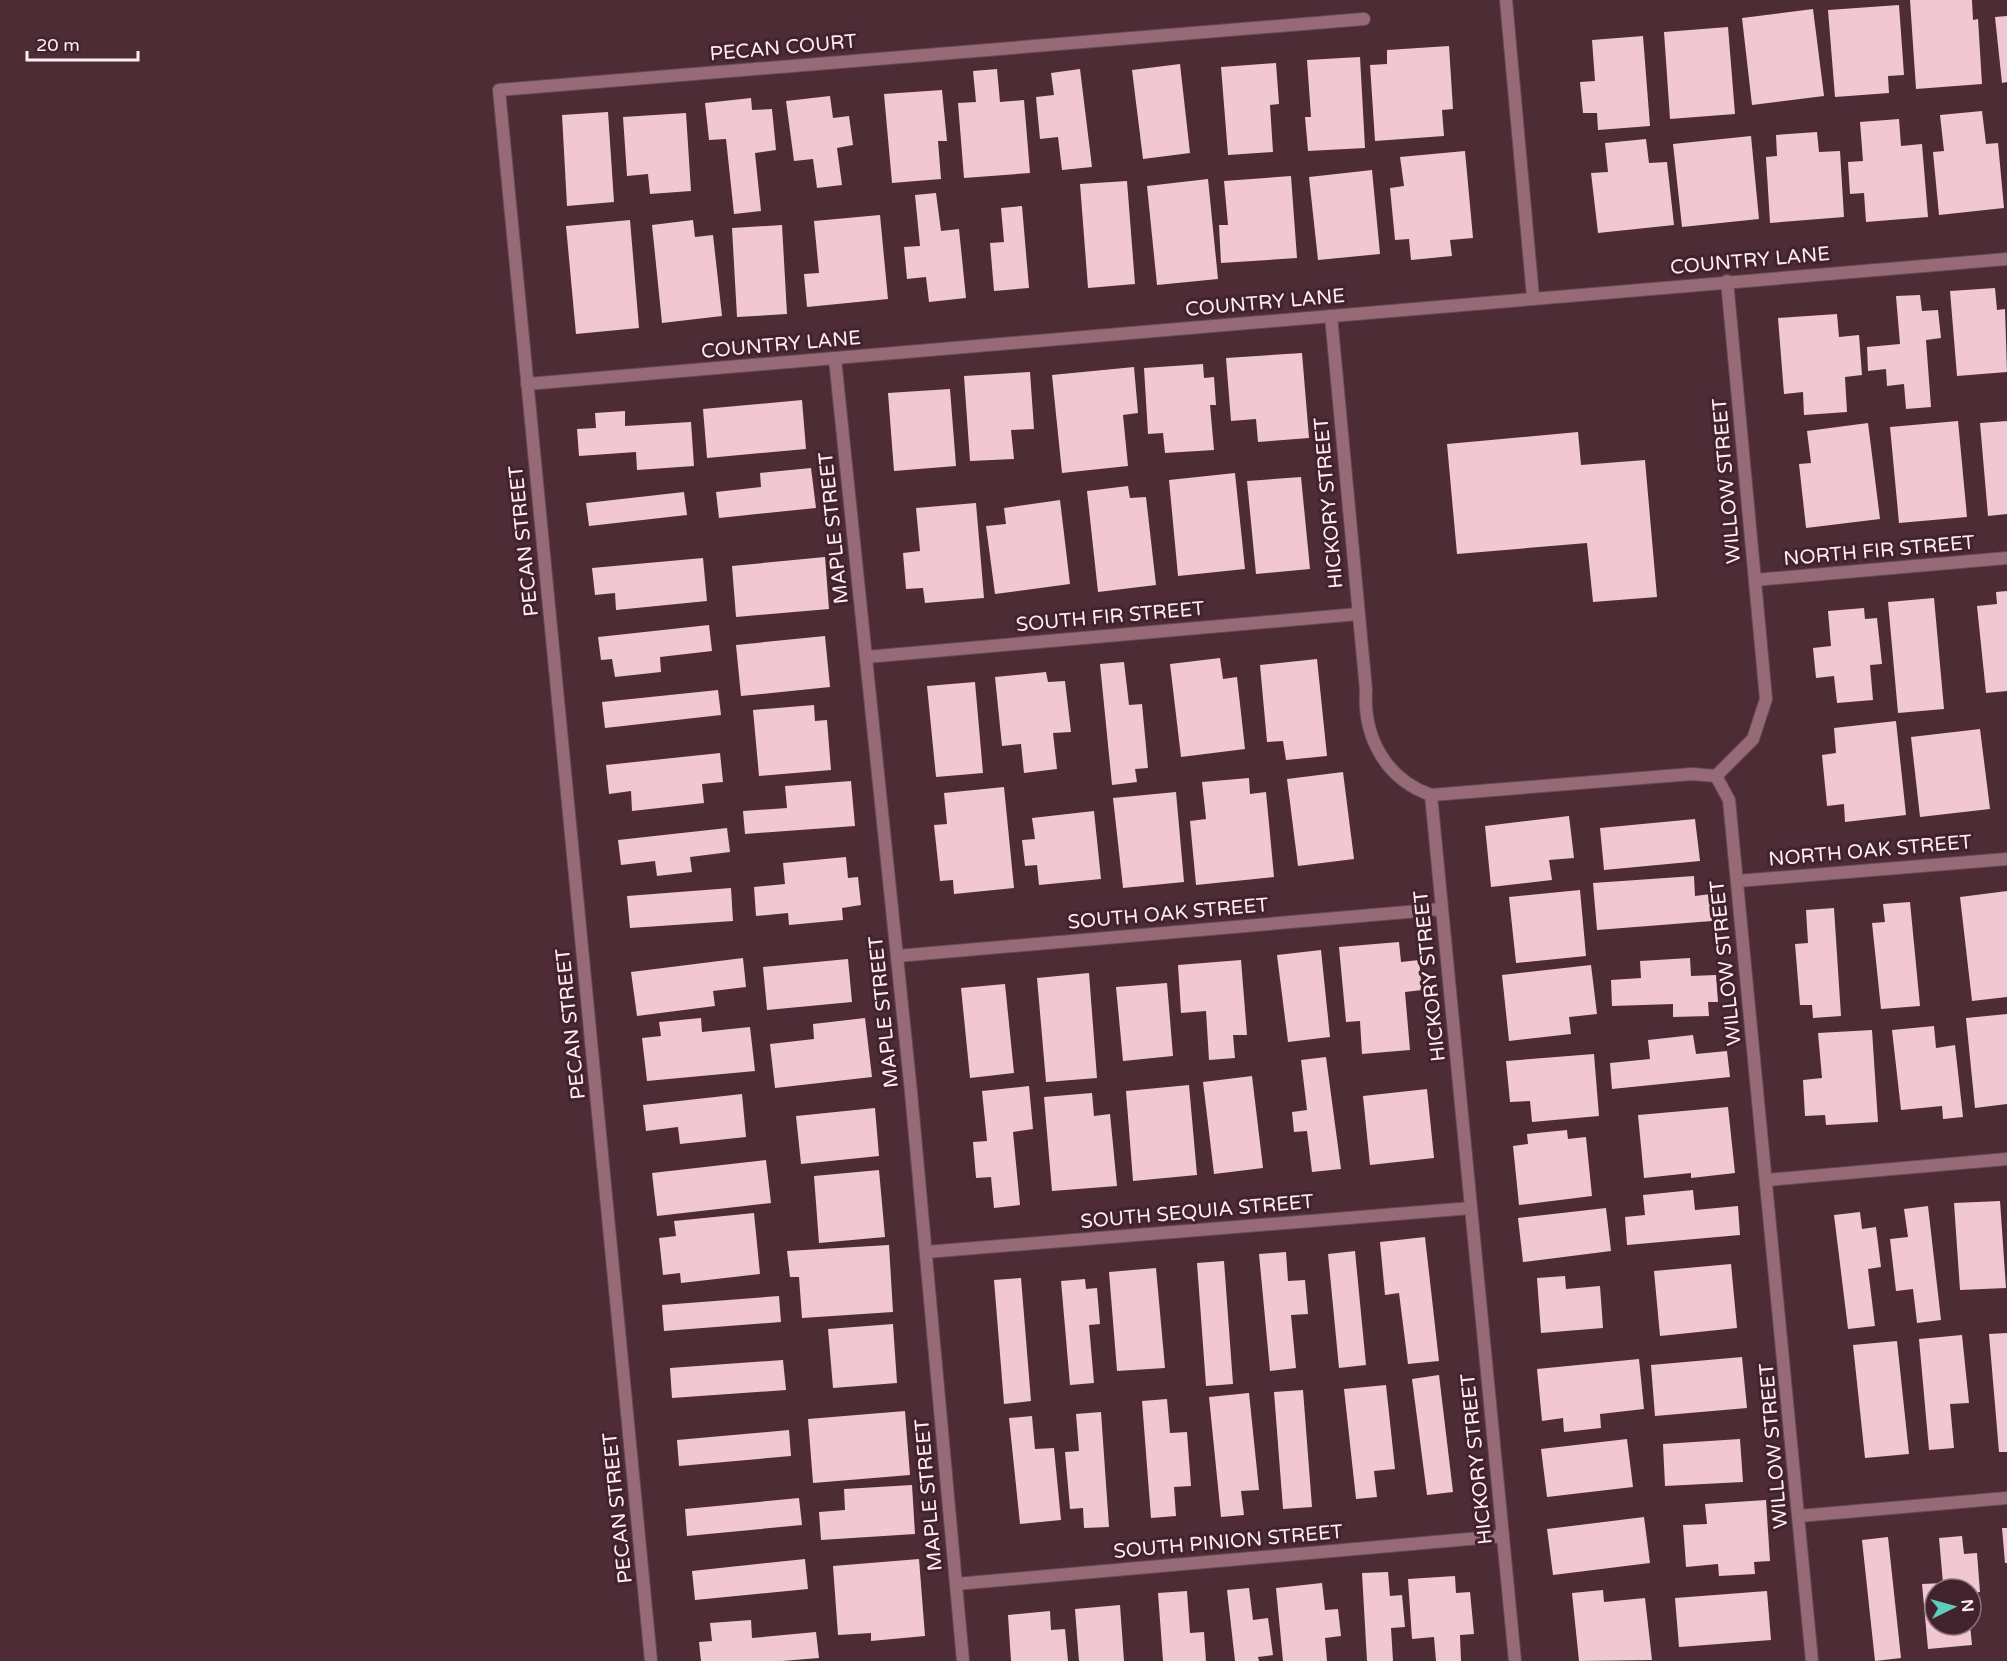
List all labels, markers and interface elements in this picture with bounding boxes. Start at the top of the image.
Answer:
scale bar [27,24,138,62]
street label: PECAN COURT [709,30,858,66]
text: 20 m [36,34,80,56]
street label: COUNTRY LANE [1669,242,1831,280]
street label: COUNTRY LANE [1184,284,1346,322]
street label: COUNTRY LANE [700,326,862,364]
street label: WILLOW STREET [1708,397,1746,565]
street label: HICKORY STREET [1310,416,1348,589]
street label: MAPLE STREET [814,451,854,605]
street label: PECAN STREET [504,464,544,618]
street label: NORTH FIR STREET [1782,531,1976,571]
street label: SOUTH FIR STREET [1015,597,1205,637]
street label: NORTH OAK STREET [1767,830,1973,872]
street label: WILLOW STREET [1705,879,1747,1047]
street label: HICKORY STREET [1409,889,1451,1063]
street label: SOUTH OAK STREET [1067,893,1269,935]
street label: MAPLE STREET [864,935,904,1089]
street label: PECAN STREET [551,947,591,1101]
street label: SOUTH SEQUIA STREET [1079,1190,1315,1234]
street label: WILLOW STREET [1755,1362,1793,1530]
street label: HICKORY STREET [1456,1372,1498,1546]
street label: MAPLE STREET [910,1418,948,1572]
street label: PECAN STREET [598,1431,638,1585]
street label: SOUTH PINION STREET [1112,1520,1344,1564]
north arrow [1923,1577,1983,1637]
text: N [1956,1599,1977,1613]

